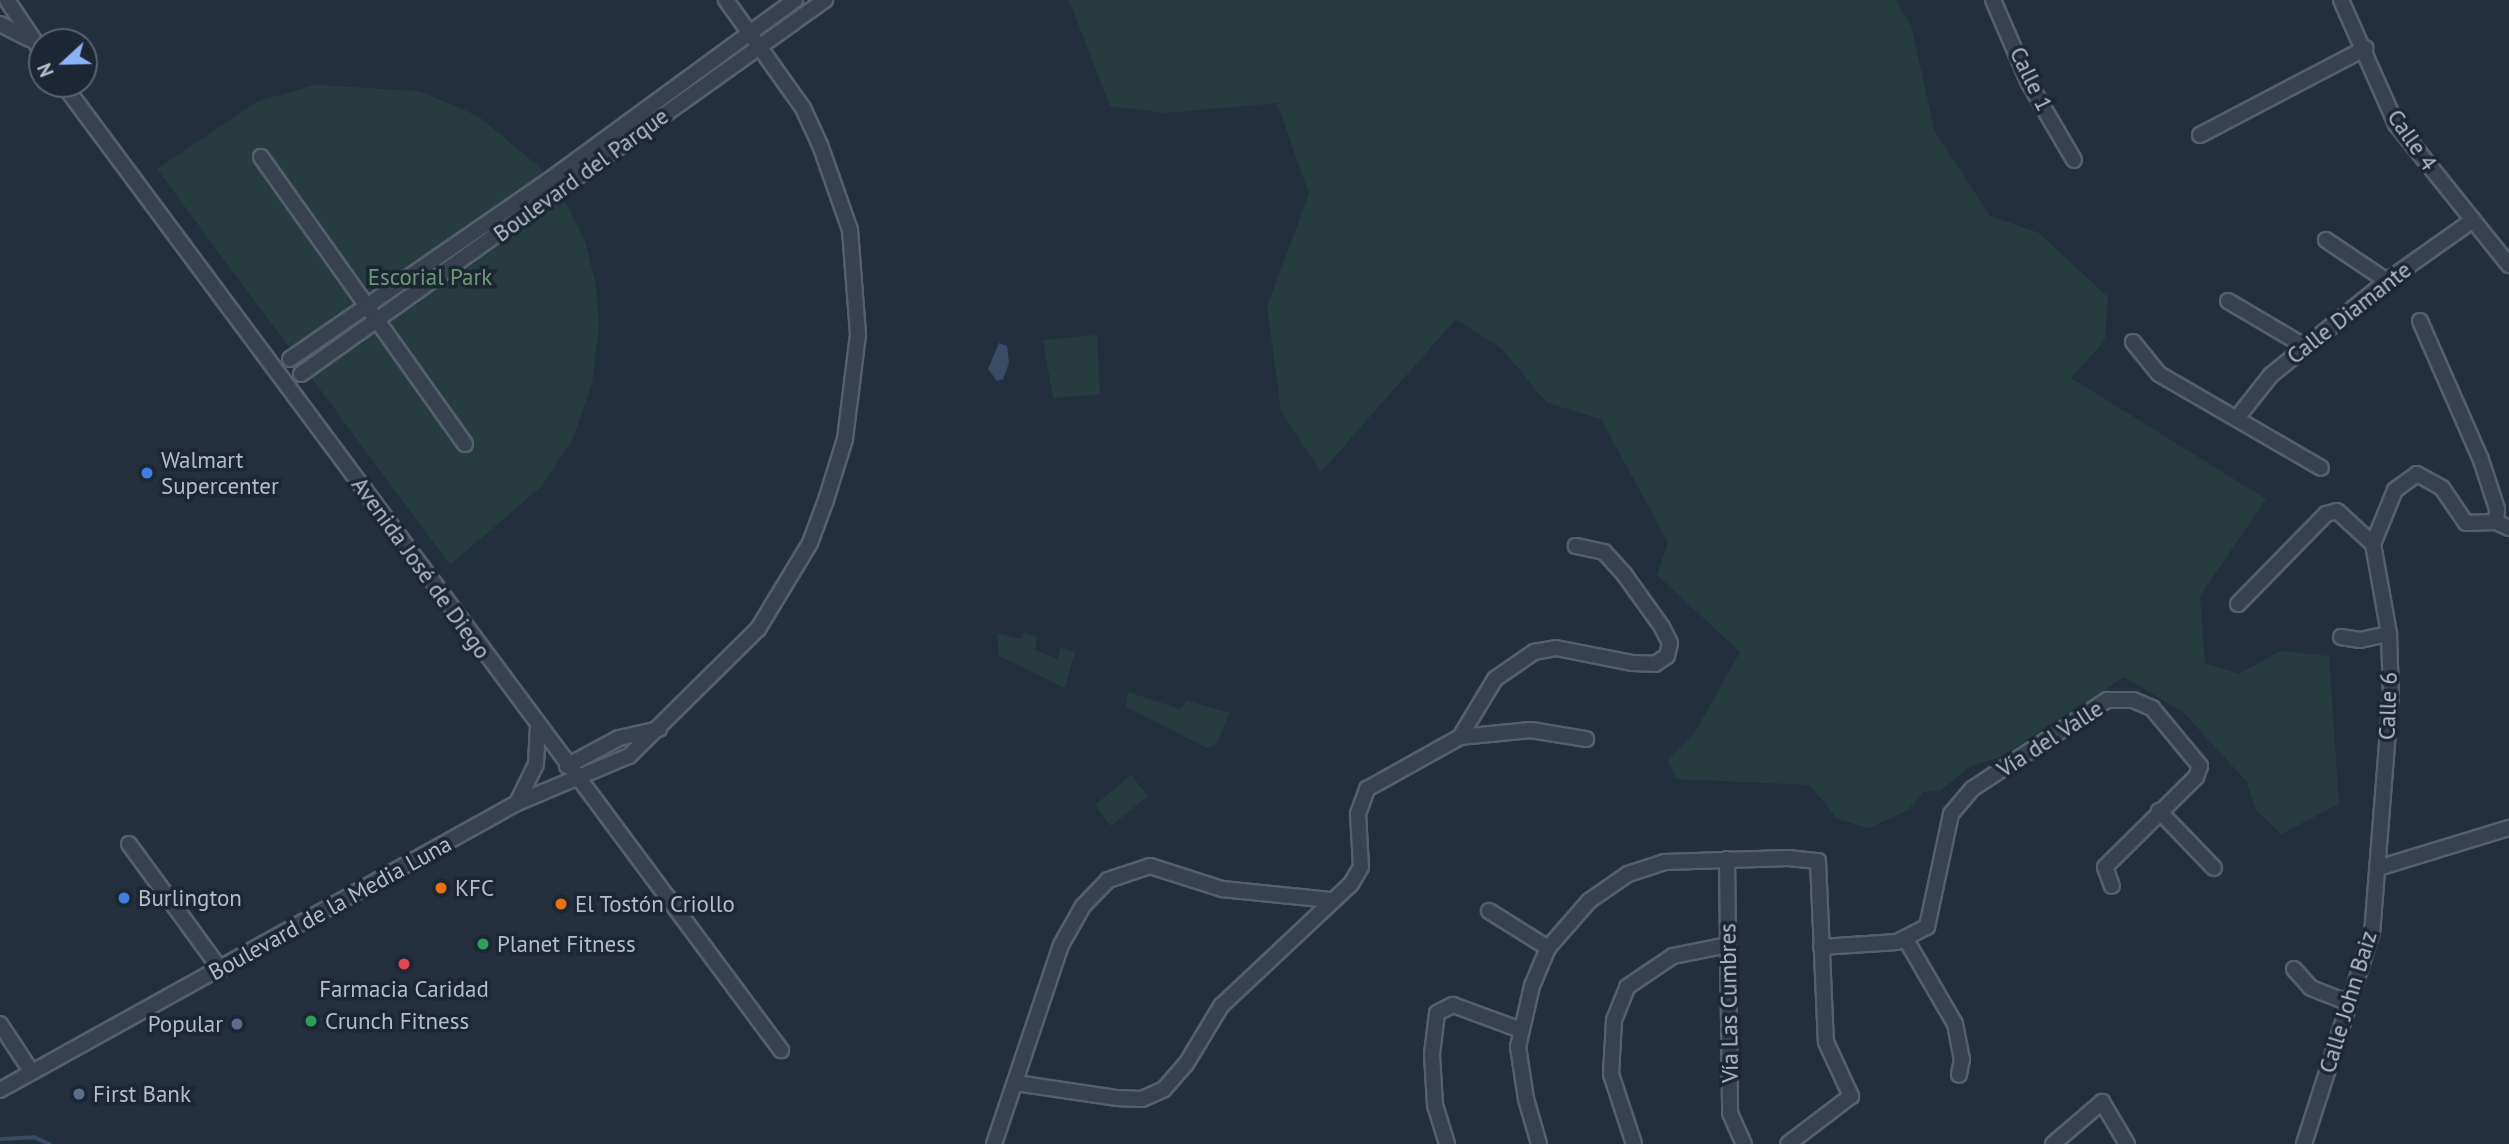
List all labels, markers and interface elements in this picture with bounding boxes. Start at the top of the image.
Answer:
north arrow [28,28,98,98]
street label: Calle 1 [2004,42,2058,116]
text: N [32,60,59,80]
street label: Boulevard del Parque [488,102,674,248]
street label: Calle 4 [2381,104,2443,176]
street label: Calle Diamante [2281,256,2417,370]
park label: Escorial Park [368,263,492,291]
place label: Walmart Supercenter [161,446,279,500]
marker: Walmart Supercenter [139,465,155,481]
street label: Avenida José de Diego [346,472,496,664]
street label: Calle 6 [2373,672,2403,740]
street label: Vía del Valle [1992,694,2108,784]
street label: Boulevard de la Media Luna [204,830,456,986]
place label: KFC [455,874,494,902]
marker: KFC [433,880,449,896]
place label: Burlington [138,884,242,912]
marker: Burlington [116,890,132,906]
place label: El Tostón Criollo [575,890,735,918]
marker: El Tostón Criollo [553,896,569,912]
street label: Vía Las Cumbres [1714,923,1744,1083]
street label: Calle John Baiz [2313,928,2383,1076]
place label: Planet Fitness [497,930,636,958]
marker: Planet Fitness [475,936,491,952]
marker: Farmacia Caridad [396,956,412,972]
place label: Farmacia Caridad [319,975,489,1003]
place label: Crunch Fitness [325,1007,469,1035]
place label: Popular [148,1010,223,1038]
marker: Crunch Fitness [303,1013,319,1029]
marker: Popular [229,1016,245,1032]
place label: First Bank [93,1080,191,1108]
marker: First Bank [71,1086,87,1102]

